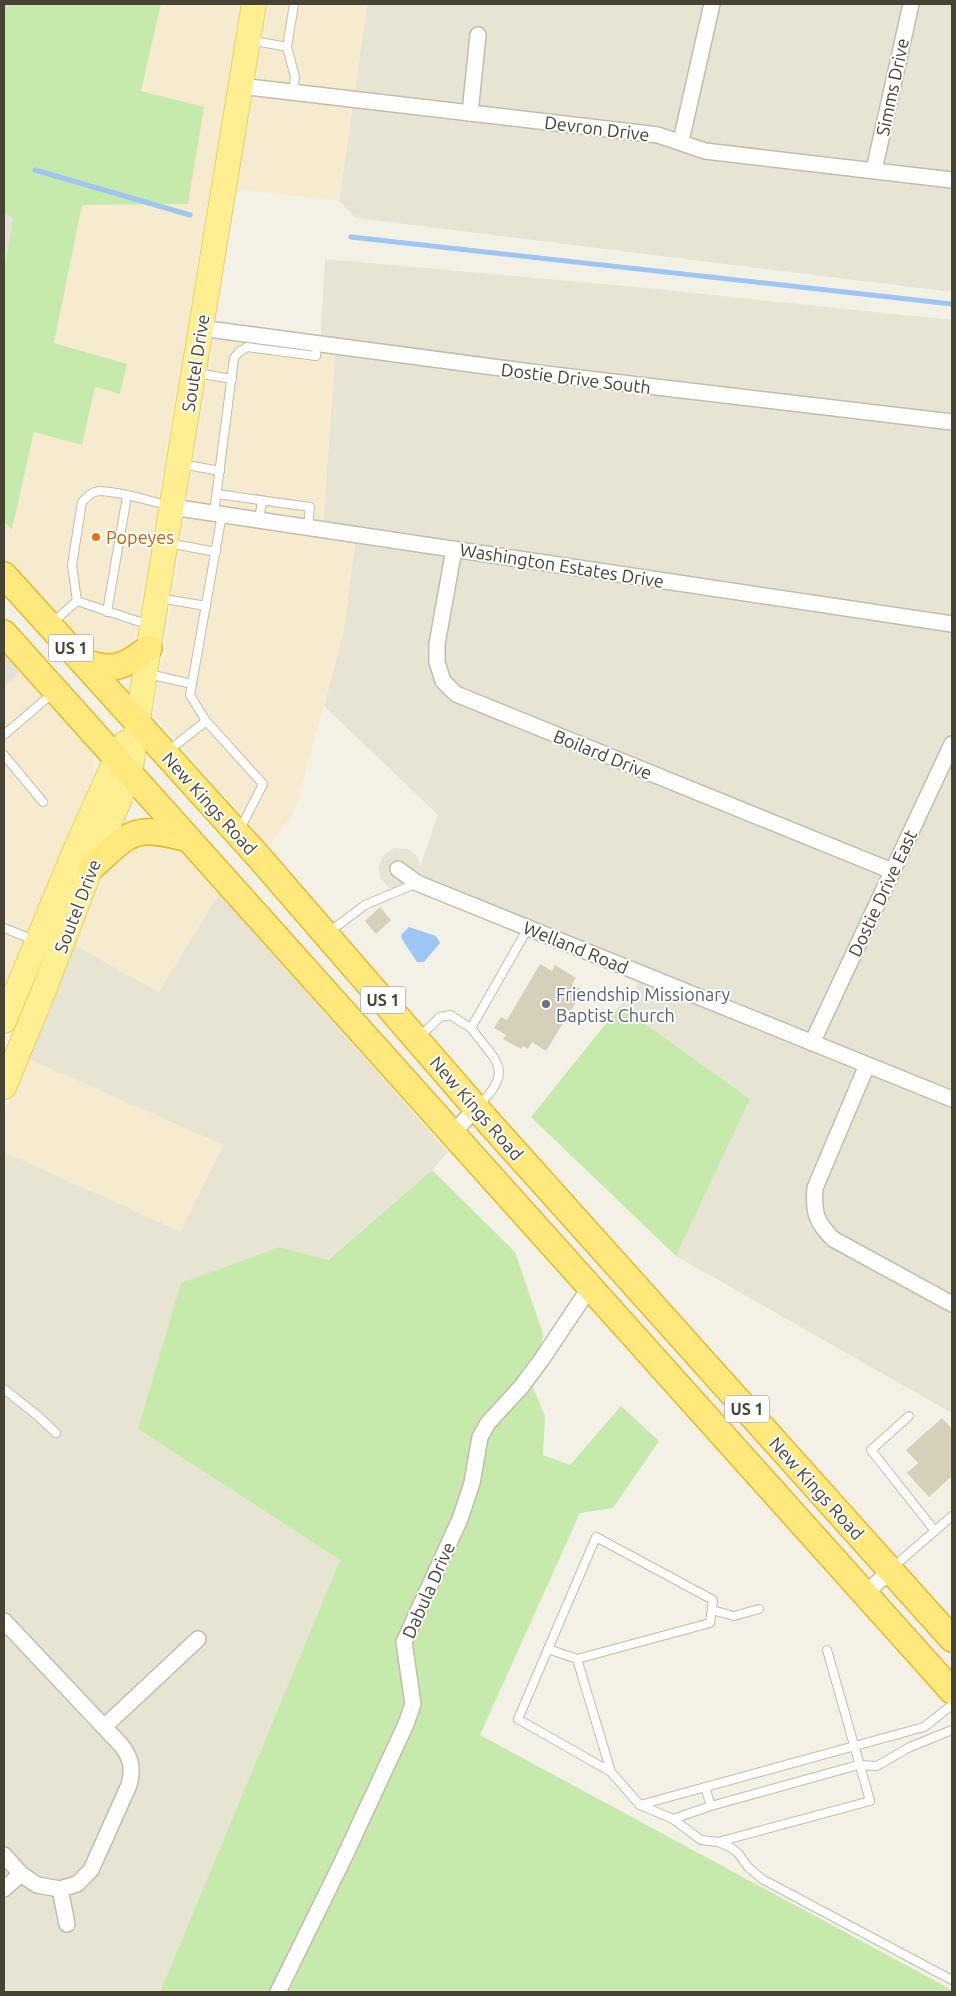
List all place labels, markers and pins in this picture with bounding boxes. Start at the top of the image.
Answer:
place label: Popeyes [106,527,174,547]
marker: Popeyes [90,531,102,543]
place label: Friendship Missionary Baptist Church [556,984,731,1025]
marker: Friendship Missionary Baptist Church [540,998,552,1010]

